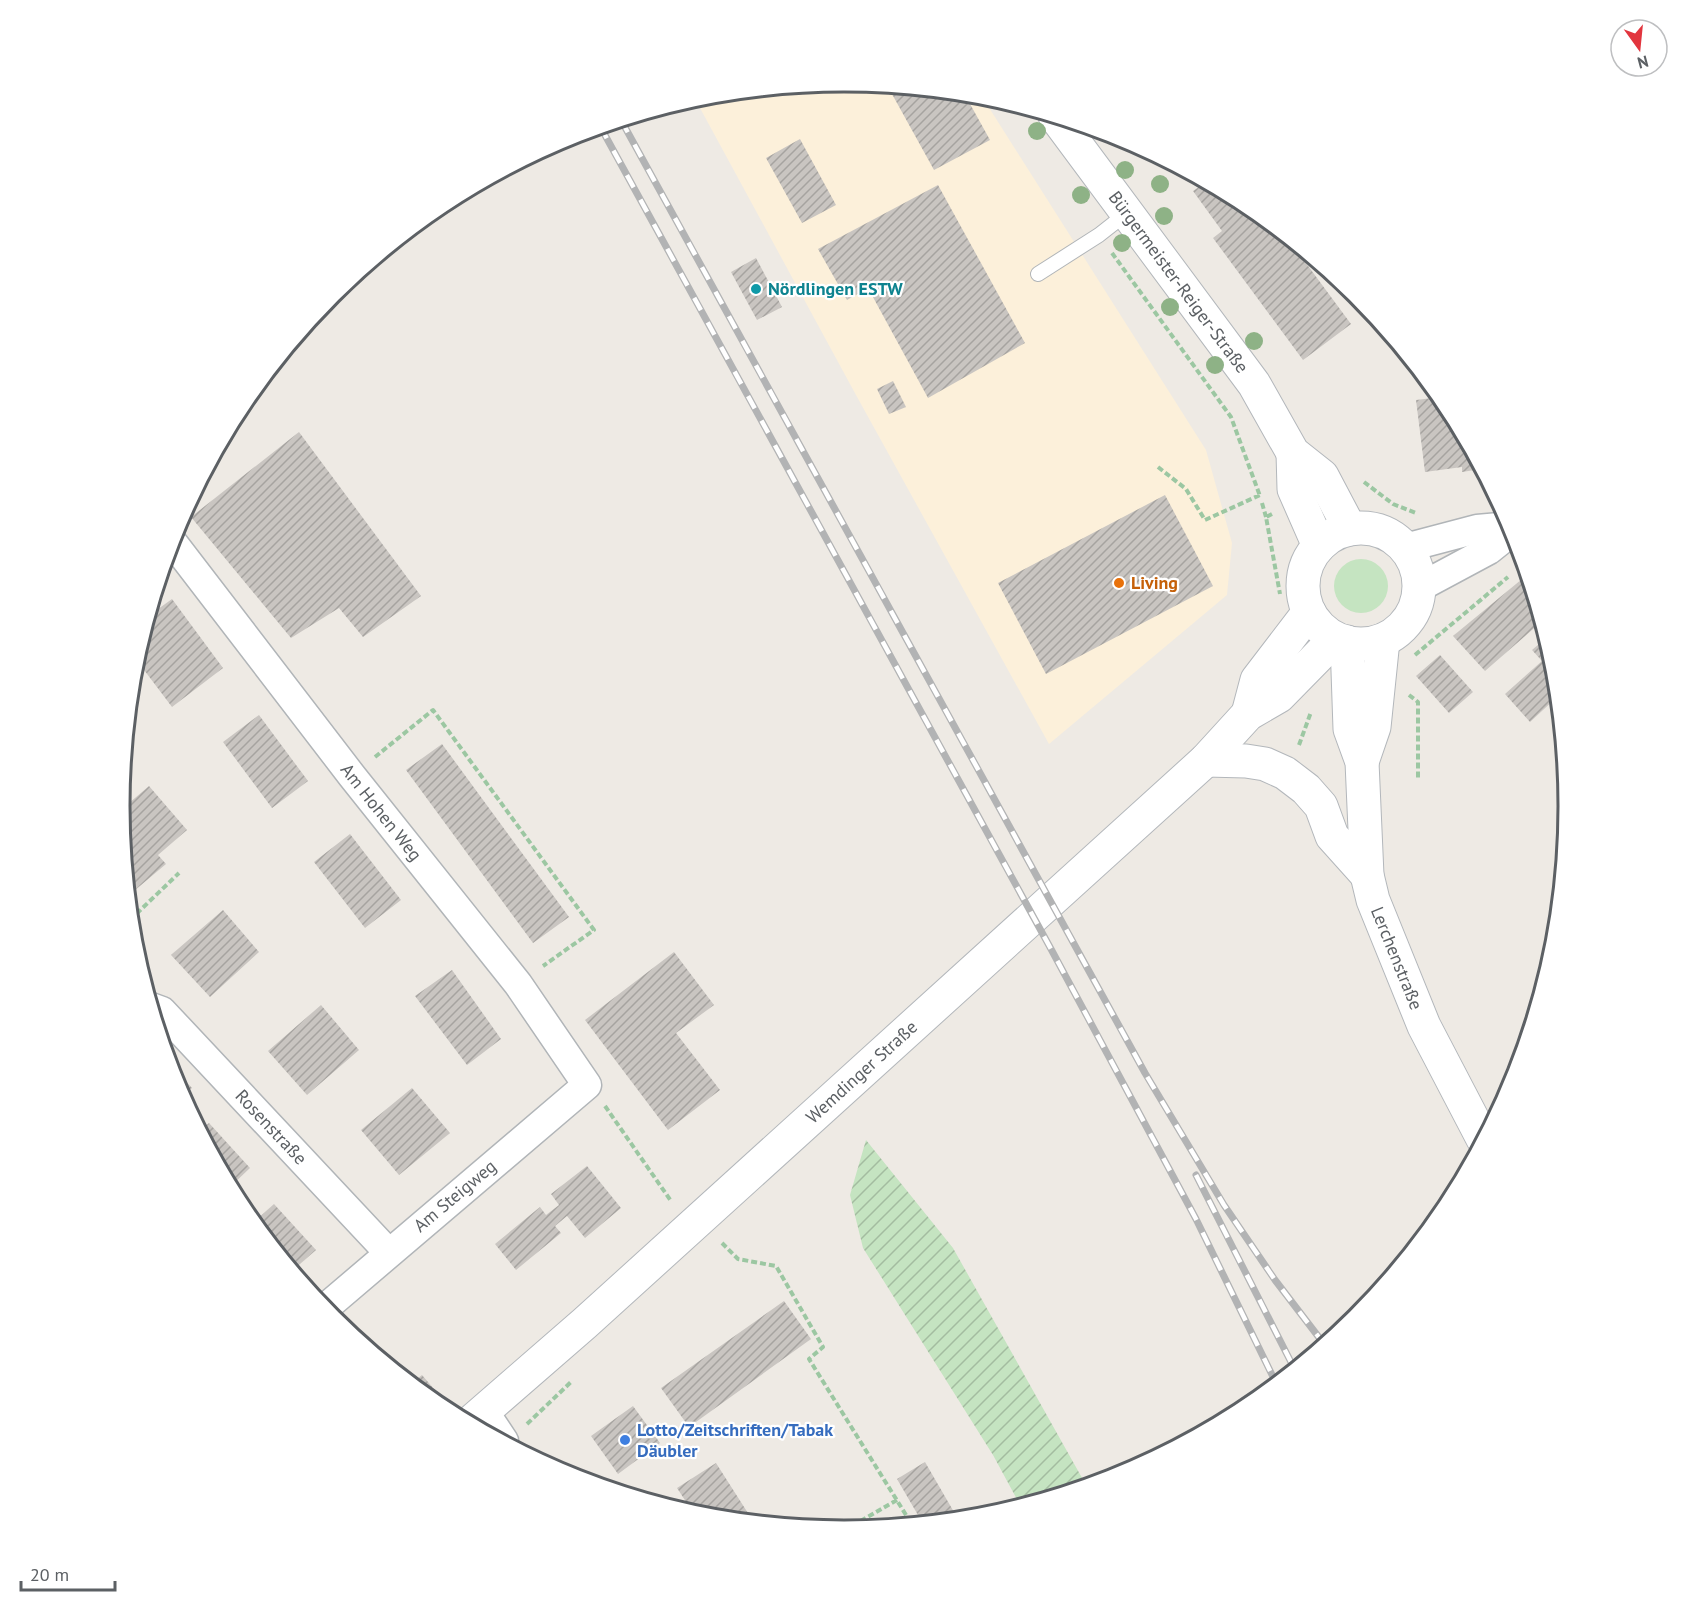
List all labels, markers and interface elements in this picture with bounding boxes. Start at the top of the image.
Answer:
north arrow [1609,18,1669,78]
text: N [1635,51,1651,74]
street label: Bürgermeister-Reiger-Straße [1104,186,1254,377]
place label: Nördlingen ESTW [768,277,903,300]
marker: Nördlingen ESTW [749,282,763,296]
place label: Living [1131,571,1178,594]
marker: Living [1112,576,1126,590]
street label: Am Hohen Weg [336,759,427,865]
street label: Lerchenstraße [1366,903,1428,1013]
street label: Wemdinger Straße [801,1015,922,1128]
street label: Rosenstraße [231,1084,312,1169]
street label: Am Steigweg [409,1154,501,1237]
place label: Lotto/Zeitschriften/Tabak Däubler [637,1418,833,1462]
marker: Lotto/Zeitschriften/Tabak Däubler [618,1433,632,1447]
scale bar [21,1554,116,1592]
text: 20 m [30,1563,69,1586]

